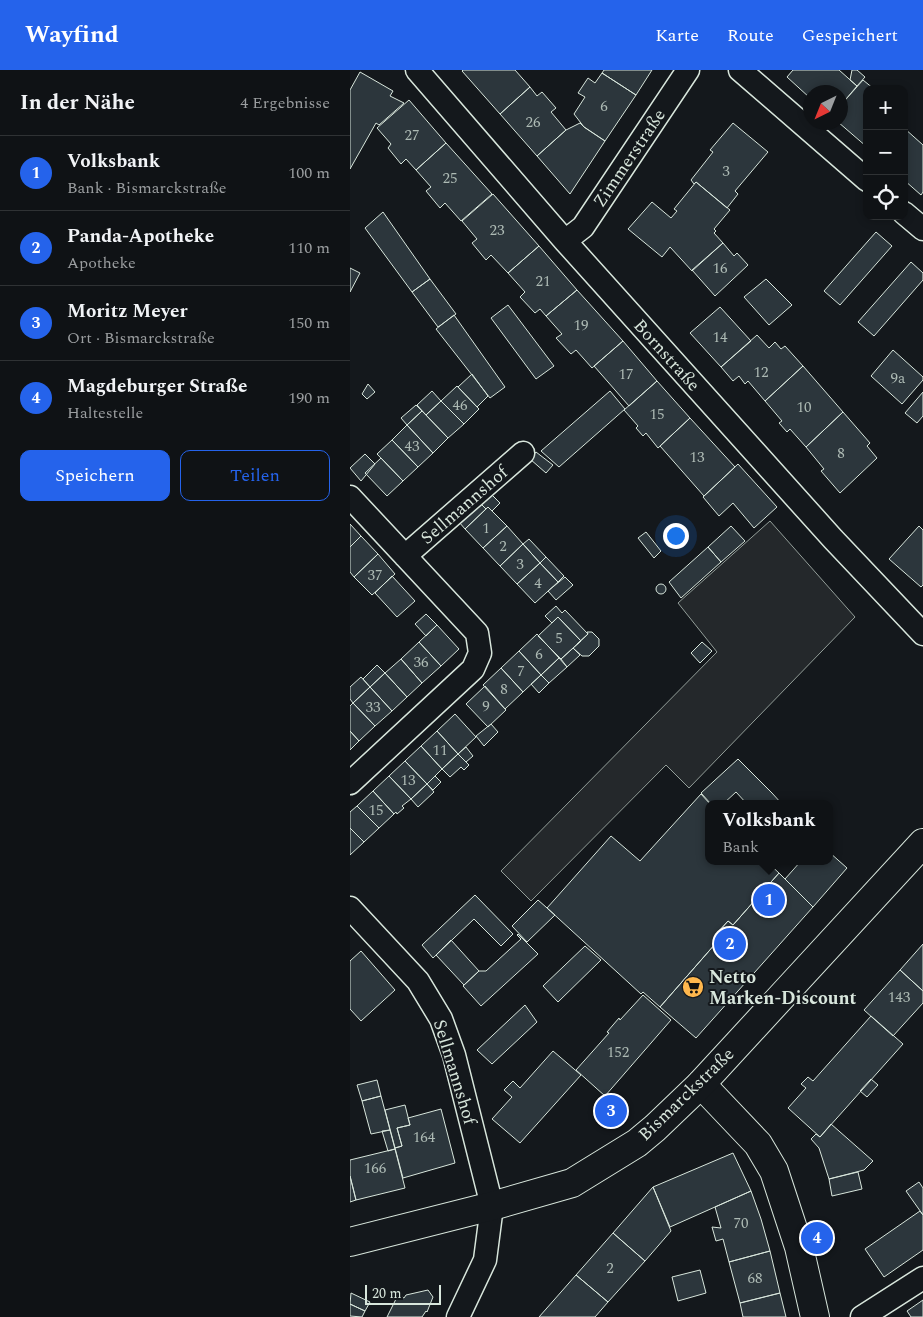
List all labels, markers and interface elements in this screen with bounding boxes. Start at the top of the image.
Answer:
text: Wayfind [25,17,119,53]
text: Karte [655,22,699,49]
text: Route [727,22,774,49]
text: Gespeichert [802,22,898,49]
north arrow [803,85,848,130]
map controls [863,85,908,220]
button: + [863,85,908,130]
text: In der Nähe [20,87,135,119]
text: 4 Ergebnisse [240,91,330,115]
house number: 6 [600,95,608,118]
street label: Zimmerstraße [586,104,672,213]
house number: 26 [525,111,541,134]
house number: 27 [404,124,420,147]
button: − [863,130,908,175]
text: Volksbank [67,147,160,176]
house number: 3 [722,160,730,183]
text: 1 [32,161,40,185]
text: 100 m [288,161,330,185]
house number: 25 [442,167,458,190]
button: locate [863,175,908,220]
text: Bank · Bismarckstraße [67,176,226,200]
house number: 23 [489,219,505,242]
text: Panda-Apotheke [67,222,214,251]
text: 2 [32,236,40,260]
text: 110 m [288,236,330,260]
text: Apotheke [67,251,136,275]
house number: 16 [712,257,728,280]
house number: 21 [535,270,551,293]
text: Moritz Meyer [67,297,188,326]
text: 3 [32,311,40,335]
text: 150 m [288,311,330,335]
street label: Bornstraße [627,313,707,398]
house number: 19 [573,314,589,337]
text: Ort · Bismarckstraße [67,326,215,350]
house number: 14 [712,326,728,349]
house number: 12 [753,361,769,384]
house number: 17 [618,363,634,386]
house number: 9a [891,367,906,390]
text: Magdeburger Straße [67,372,247,401]
text: 4 [32,386,40,410]
text: 190 m [288,386,330,410]
house number: 46 [452,394,468,417]
house number: 10 [796,396,812,419]
text: Haltestelle [67,401,143,425]
house number: 15 [649,403,665,426]
house number: 43 [404,435,420,458]
house number: 8 [837,442,845,465]
house number: 13 [689,446,705,469]
button: Speichern [20,450,170,501]
button: Teilen [180,450,330,501]
street label: Sellmannshof [415,458,516,551]
house number: 1 [482,517,490,540]
your location [663,523,689,549]
house number: 2 [499,535,507,558]
house number: 3 [516,553,524,576]
house number: 37 [367,564,383,587]
house number: 4 [534,572,542,595]
house number: 5 [555,627,563,650]
house number: 6 [535,643,543,666]
house number: 36 [413,651,429,674]
house number: 7 [517,660,525,683]
house number: 8 [500,678,508,701]
house number: 9 [482,695,490,718]
house number: 33 [365,696,381,719]
house number: 11 [432,739,448,762]
house number: 13 [400,769,416,792]
house number: 15 [368,799,384,822]
popup [705,800,833,865]
text: Volksbank [722,806,816,835]
text: Bank [722,835,759,859]
pin: 1 [753,881,785,919]
pin: 2 [714,925,746,963]
place label: Netto Marken-Discount [709,964,857,1012]
supermarket icon: Netto Marken-Discount [681,975,705,999]
house number: 143 [888,986,911,1009]
street label: Sellmannshof [426,1016,484,1130]
house number: 152 [607,1041,629,1064]
street label: Bismarckstraße [632,1041,741,1147]
pin: 3 [595,1092,627,1130]
house number: 164 [413,1126,436,1149]
house number: 166 [364,1157,387,1180]
house number: 70 [733,1212,749,1235]
pin: 4 [801,1219,833,1257]
house number: 2 [606,1257,614,1280]
house number: 68 [747,1267,763,1290]
scale bar [365,1282,441,1305]
text: 20 m [372,1283,402,1304]

